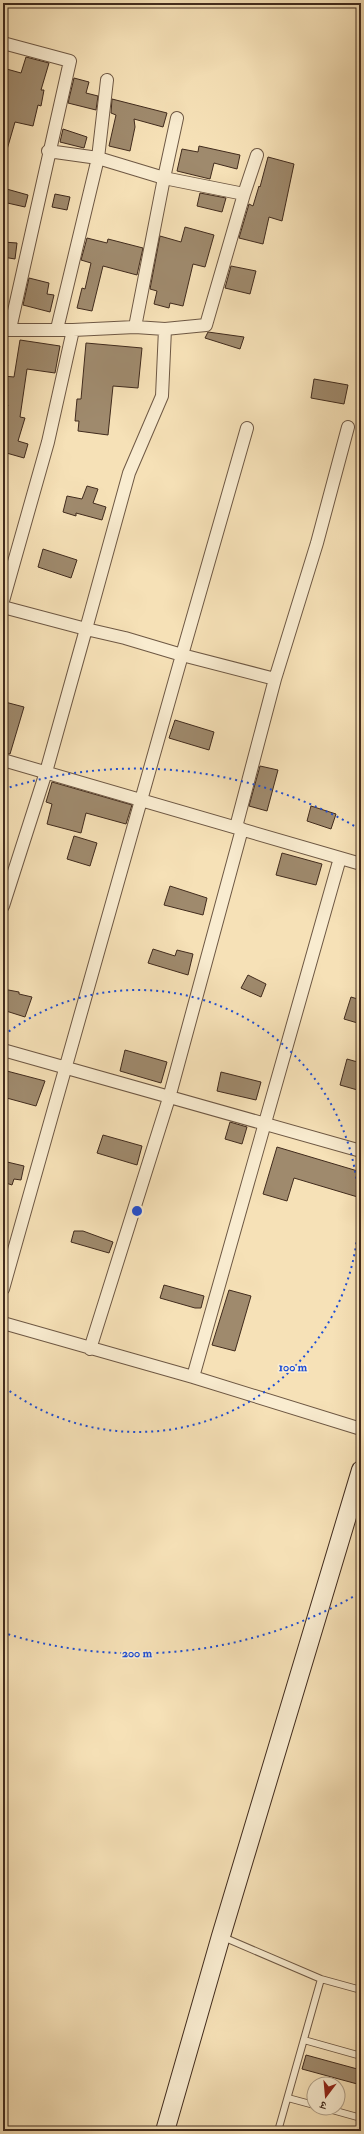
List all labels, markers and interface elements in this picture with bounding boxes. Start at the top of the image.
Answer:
centre of rings [130,1204,144,1218]
text: 100 m [279,1360,308,1375]
text: 200 m [122,1646,153,1661]
north arrow [306,2076,346,2116]
text: उ [318,2098,329,2112]

